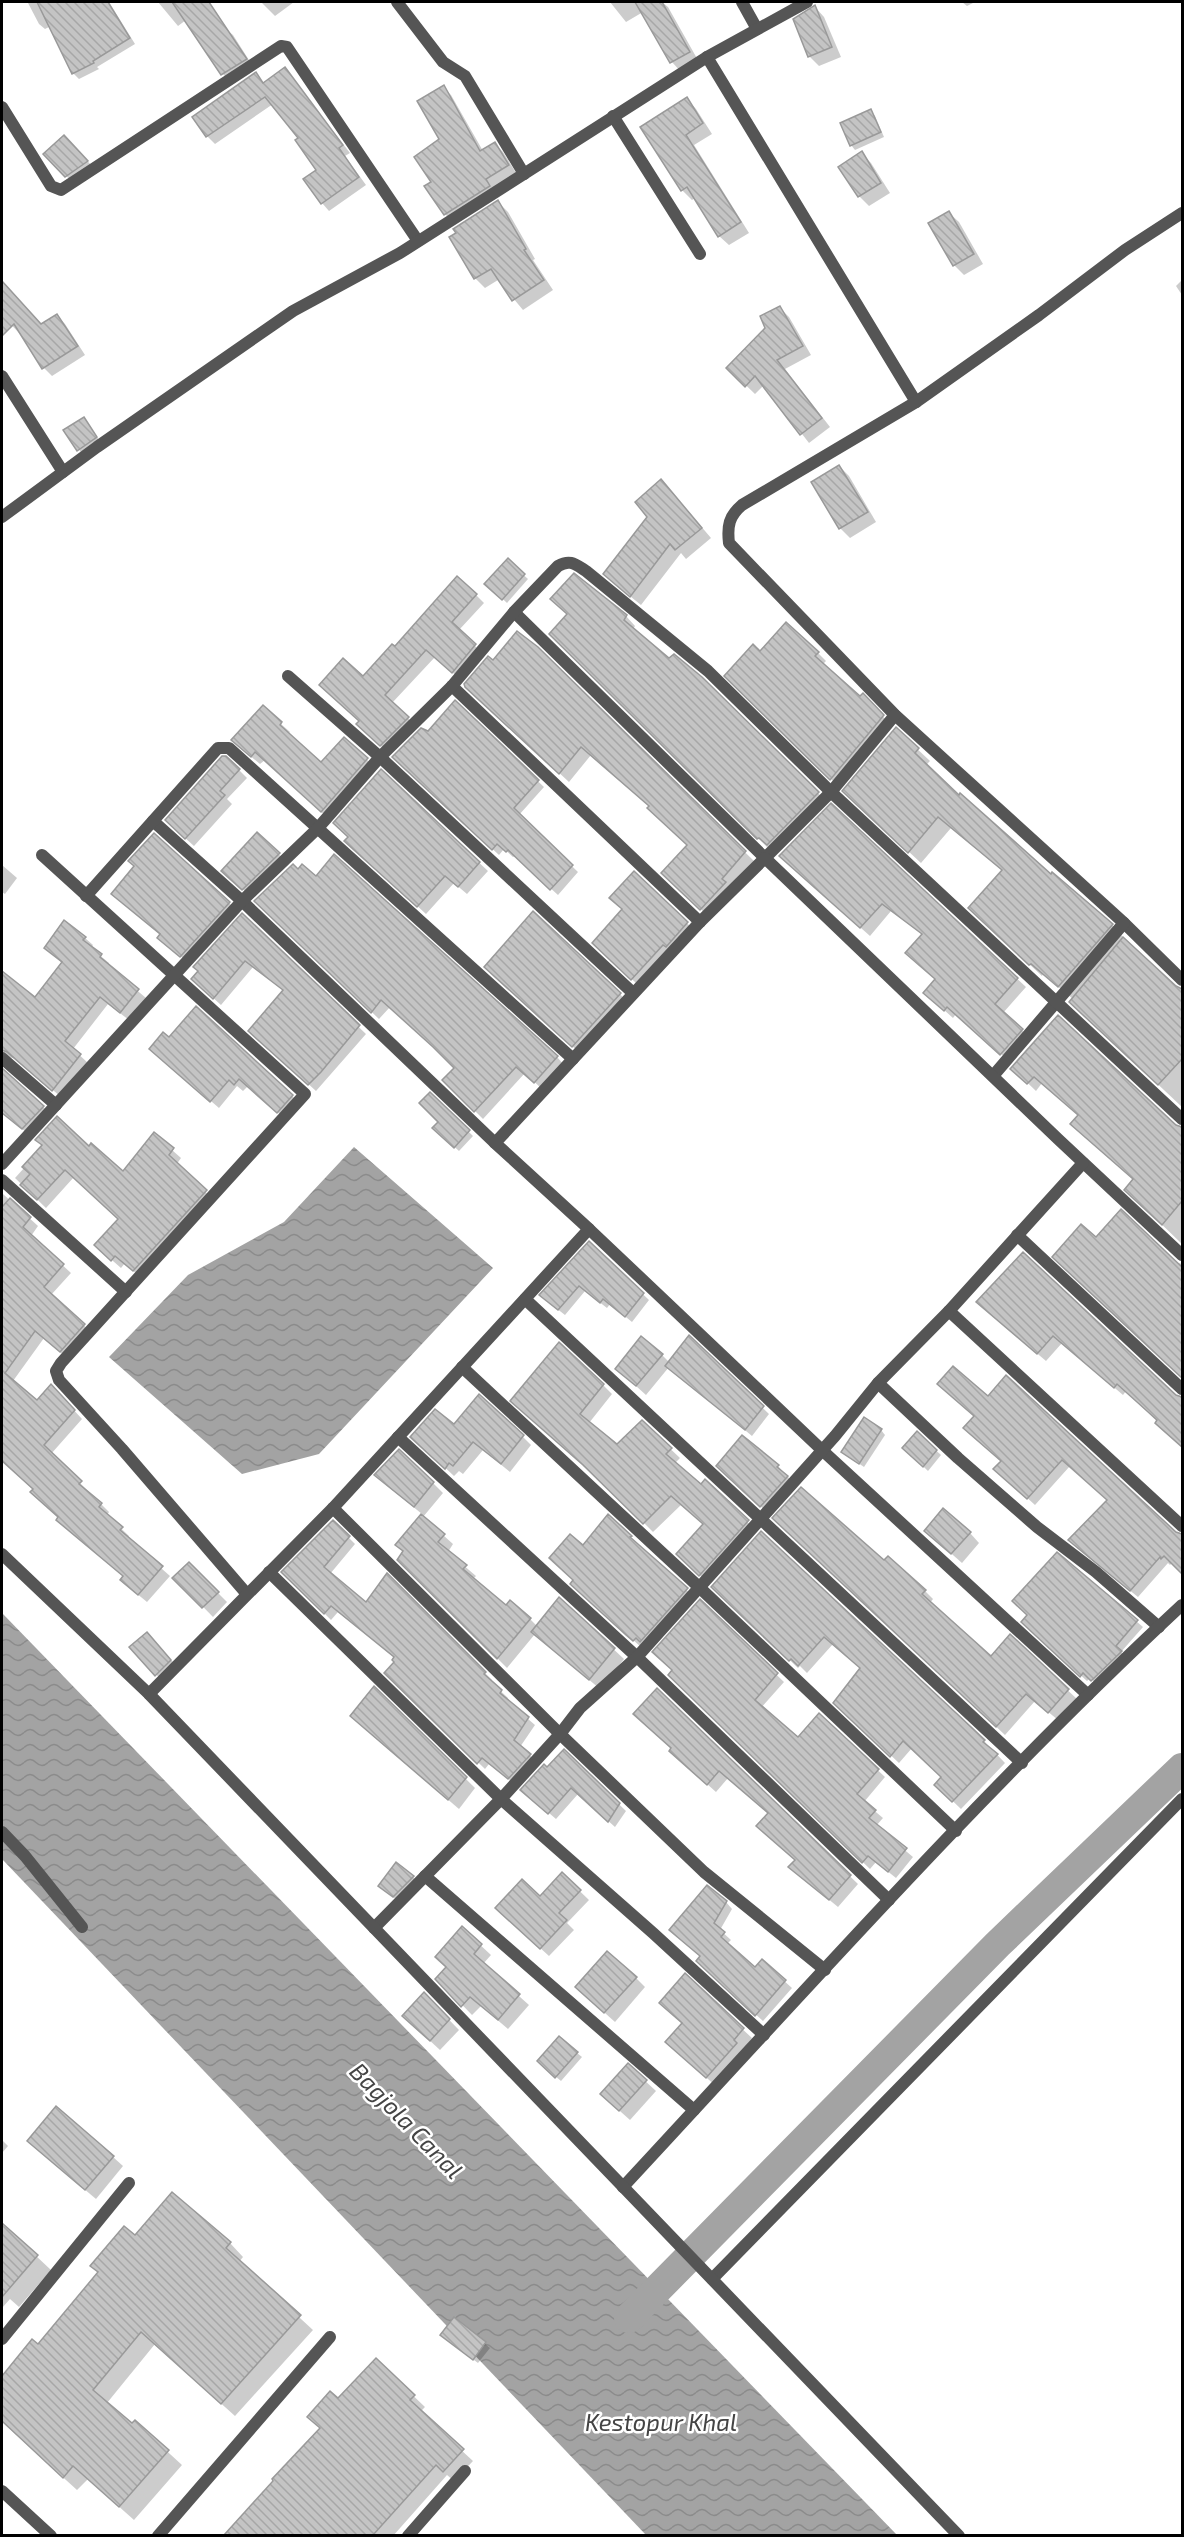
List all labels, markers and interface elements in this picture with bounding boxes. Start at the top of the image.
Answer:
water label: Bagjola Canal [345,2056,469,2184]
water label: Kestopur Khal [585,2407,737,2436]

